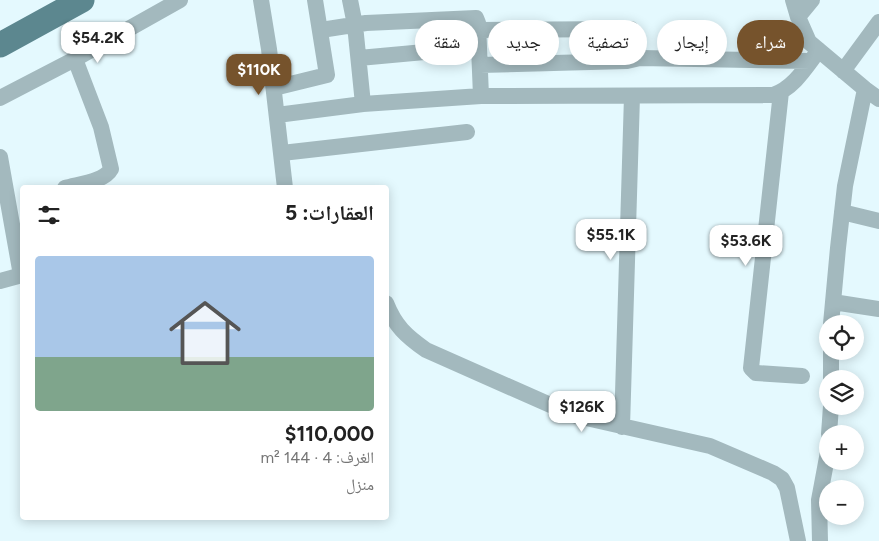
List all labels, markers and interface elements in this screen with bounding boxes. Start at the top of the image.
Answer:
chip: شقة [415,20,478,65]
chip: جديد [488,20,559,65]
chip: تصفية [569,20,647,65]
chip: إيجار [657,20,727,65]
chip: شراء [737,20,804,65]
pin: $54.2K [57,22,139,64]
text: $54.2K [72,28,124,47]
pin: $110K [224,54,294,96]
text: $110K [237,60,281,79]
text: العقارات: 5 [285,200,374,225]
icon: filters [35,201,63,229]
pin: $55.1K [570,218,652,261]
pin: $53.6K [705,224,787,267]
text: $55.1K [587,225,635,244]
text: $53.6K [721,231,771,250]
icon: home [160,288,250,378]
map controls [819,315,864,525]
button: locate [819,315,864,360]
button: layers [819,370,864,415]
pin: $126K [547,390,617,433]
text: $126K [560,397,604,416]
text: $110,000 [285,421,374,446]
button: + [819,425,864,470]
text: الغرف: 4 · 144 m² [260,448,374,467]
text: منزل [346,475,374,494]
button: − [819,480,864,525]

